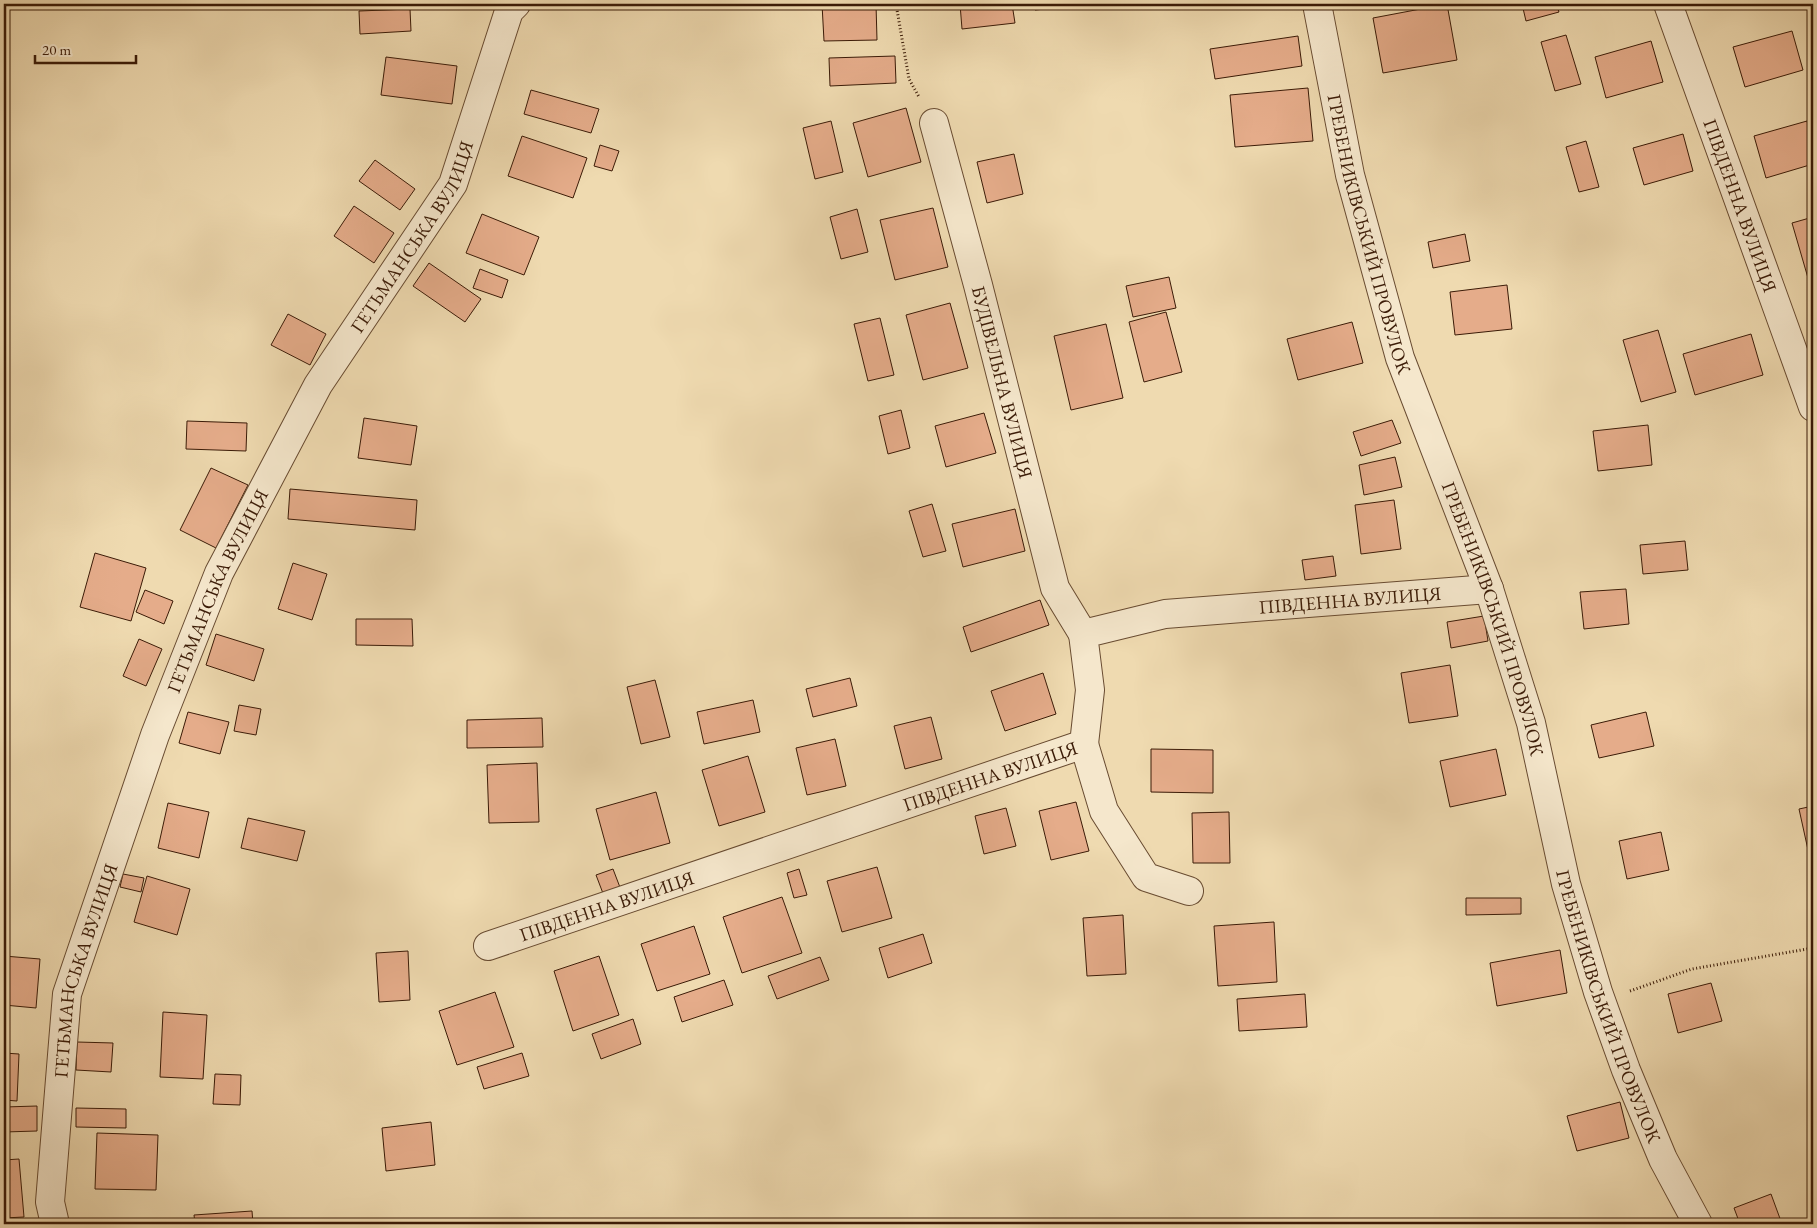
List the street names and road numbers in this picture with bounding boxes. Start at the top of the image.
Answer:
street label: ГРЕБЕНИКІВСЬКИЙ ПРОВУЛОК [1322,92,1417,378]
street label: ПІВДЕННА ВУЛИЦЯ [1697,115,1783,296]
street label: ГЕТЬМАНСЬКА ВУЛИЦЯ [345,137,479,337]
street label: БУДІВЕЛЬНА ВУЛИЦЯ [966,283,1039,481]
street label: ГРЕБЕНИКІВСЬКИЙ ПРОВУЛОК [1436,478,1550,758]
street label: ГЕТЬМАНСЬКА ВУЛИЦЯ [161,484,274,696]
street label: ПІВДЕННА ВУЛИЦЯ [1258,581,1442,620]
street label: ПІВДЕННА ВУЛИЦЯ [899,735,1081,818]
street label: ГЕТЬМАНСЬКА ВУЛИЦЯ [48,860,124,1079]
street label: ПІВДЕННА ВУЛИЦЯ [516,865,697,948]
street label: ГРЕБЕНИКІВСЬКИЙ ПРОВУЛОК [1550,867,1667,1147]

